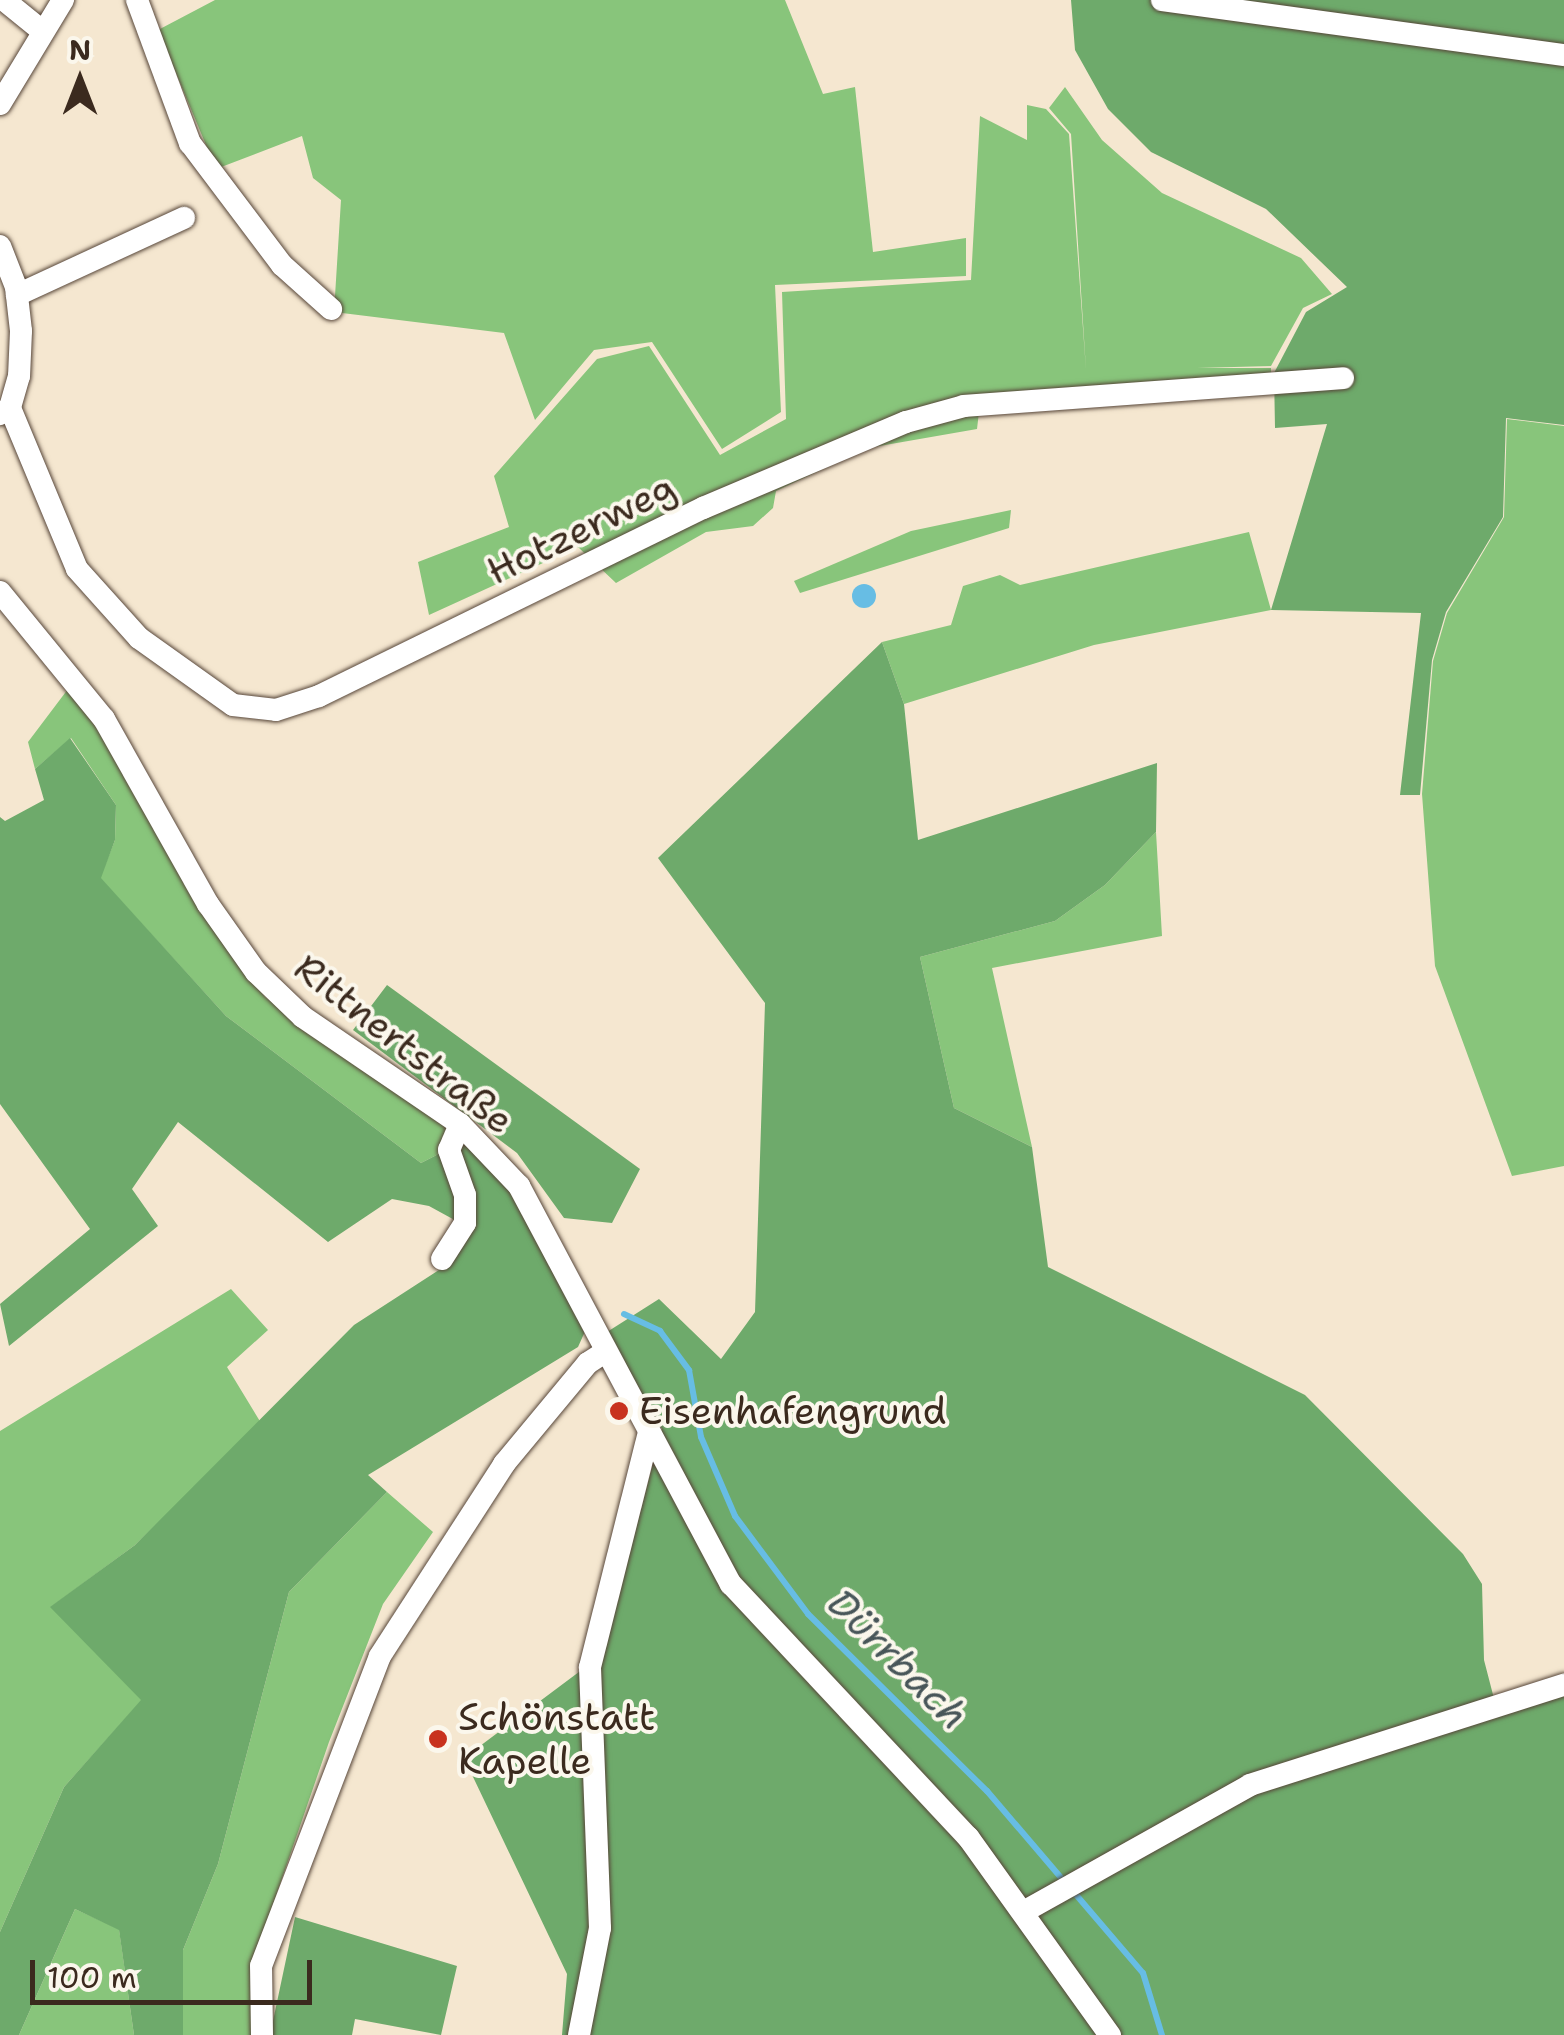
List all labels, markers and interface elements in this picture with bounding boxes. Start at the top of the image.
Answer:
north arrow [30,30,130,130]
text: N [69,31,91,69]
street label: Hotzerweg [479,464,683,594]
street label: Rittnertstraße [286,944,522,1144]
place label: Eisenhafengrund [639,1388,947,1434]
marker: Eisenhafengrund [608,1400,630,1422]
water label: Dürrbach [818,1579,978,1739]
place label: Schönstatt Kapelle [458,1694,655,1784]
marker: Schönstatt Kapelle [427,1728,449,1750]
scale bar [35,1940,318,2002]
text: 100 m [47,1957,137,1998]

